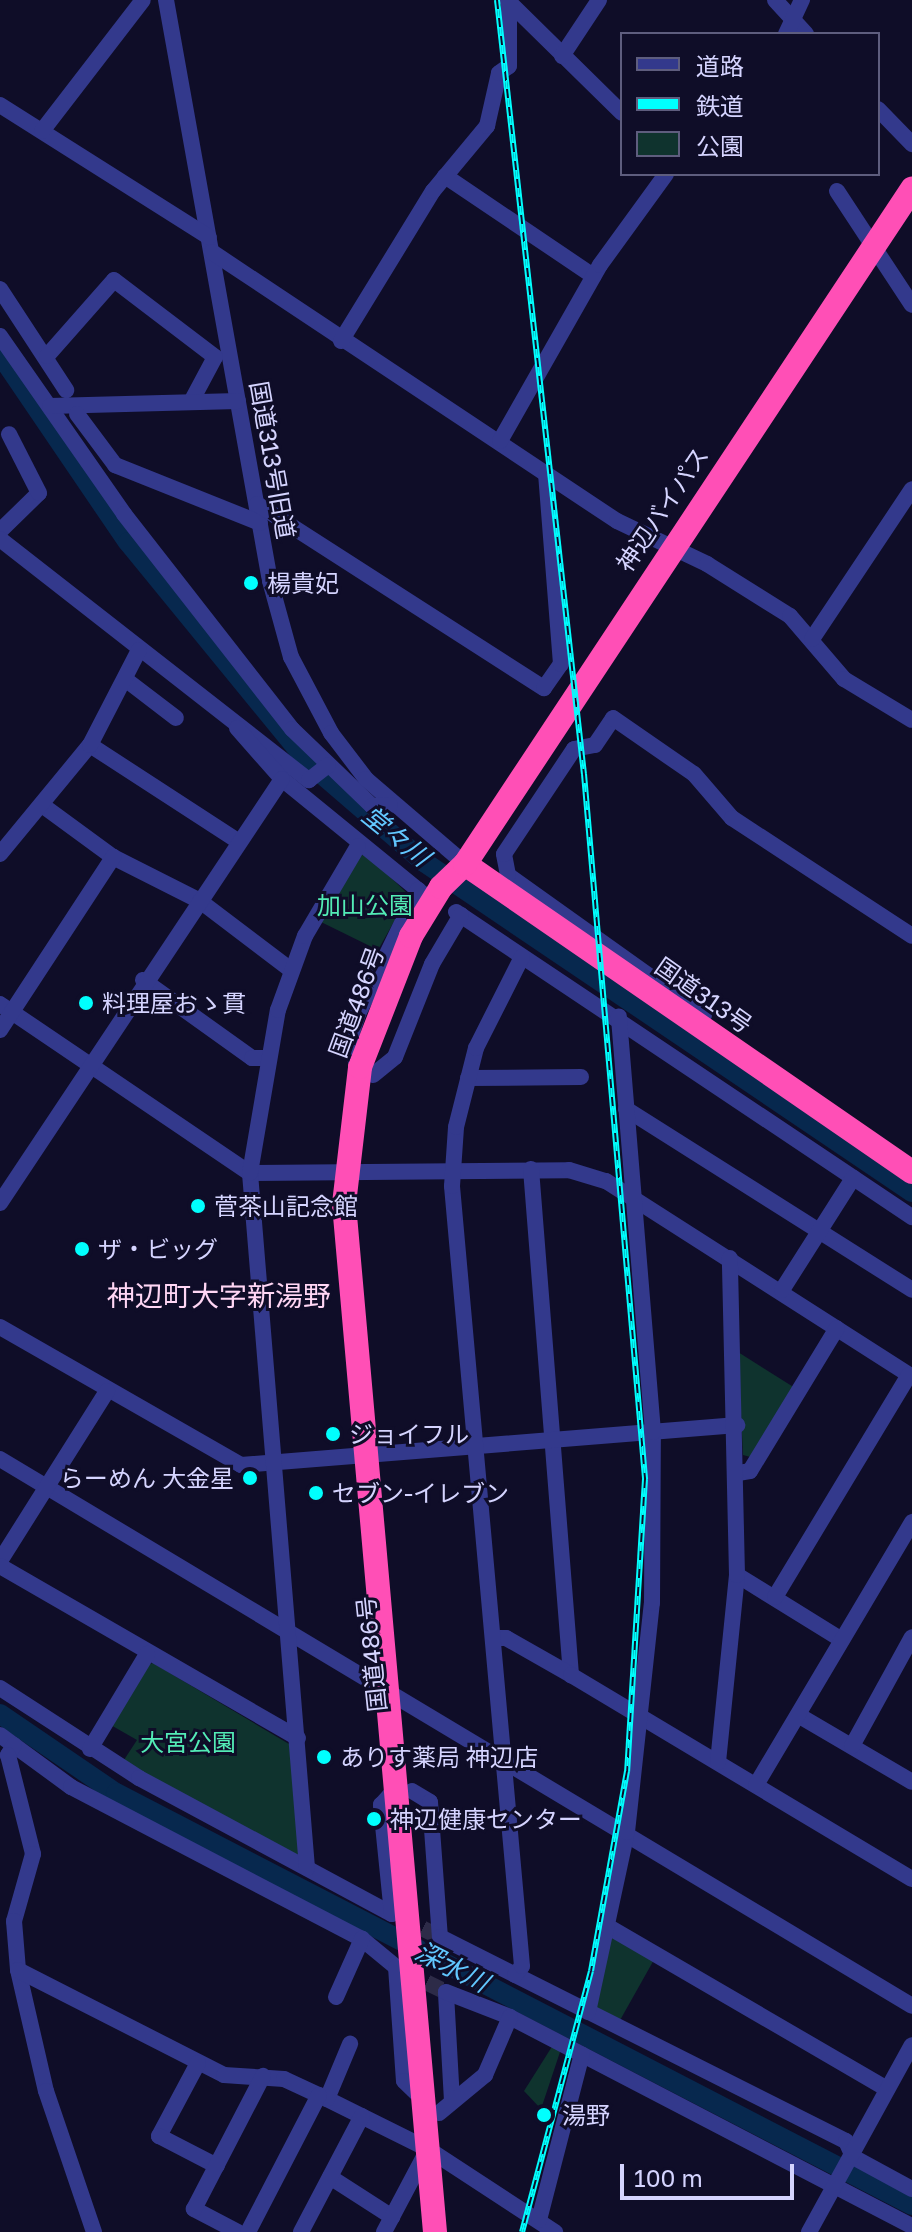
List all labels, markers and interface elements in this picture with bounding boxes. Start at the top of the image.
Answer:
legend [620,32,880,176]
text: 道路 [696,51,744,80]
text: 鉄道 [696,91,744,120]
text: 公園 [696,131,744,160]
street label: 国道313号旧道 [245,379,301,541]
street label: 神辺バイパス [610,441,714,577]
place label: 楊貴妃 [267,569,339,597]
marker: 楊貴妃 [242,574,260,592]
water label: 堂々川 [356,799,436,873]
park label: 加山公園 [317,891,413,919]
street label: 国道486号 [323,943,389,1061]
street label: 国道313号 [650,951,758,1039]
place label: 料理屋おゝ貫 [102,989,246,1017]
marker: 料理屋おゝ貫 [77,994,95,1012]
place label: 菅茶山記念館 [214,1192,358,1220]
marker: 菅茶山記念館 [189,1197,207,1215]
place label: ザ・ビッグ [98,1235,218,1263]
marker: ザ・ビッグ [73,1240,91,1258]
district label: 神辺町大字新湯野 [107,1279,331,1313]
place label: ジョイフル [349,1420,469,1448]
marker: ジョイフル [324,1425,342,1443]
place label: らーめん 大金星 [60,1464,234,1492]
marker: らーめん 大金星 [241,1469,259,1487]
place label: セブン-イレブン [332,1479,509,1507]
marker: セブン-イレブン [307,1484,325,1502]
street label: 国道486号 [351,1595,391,1713]
park label: 大宮公園 [140,1728,236,1756]
place label: ありす薬局 神辺店 [340,1743,538,1771]
marker: ありす薬局 神辺店 [315,1748,333,1766]
place label: 神辺健康センター [390,1805,582,1833]
marker: 神辺健康センター [365,1810,383,1828]
water label: 深水川 [410,1935,494,1999]
place label: 湯野 [562,2101,610,2129]
marker: 湯野 [533,2104,555,2126]
scale bar [624,2148,798,2198]
text: 100 m [634,2163,703,2192]

